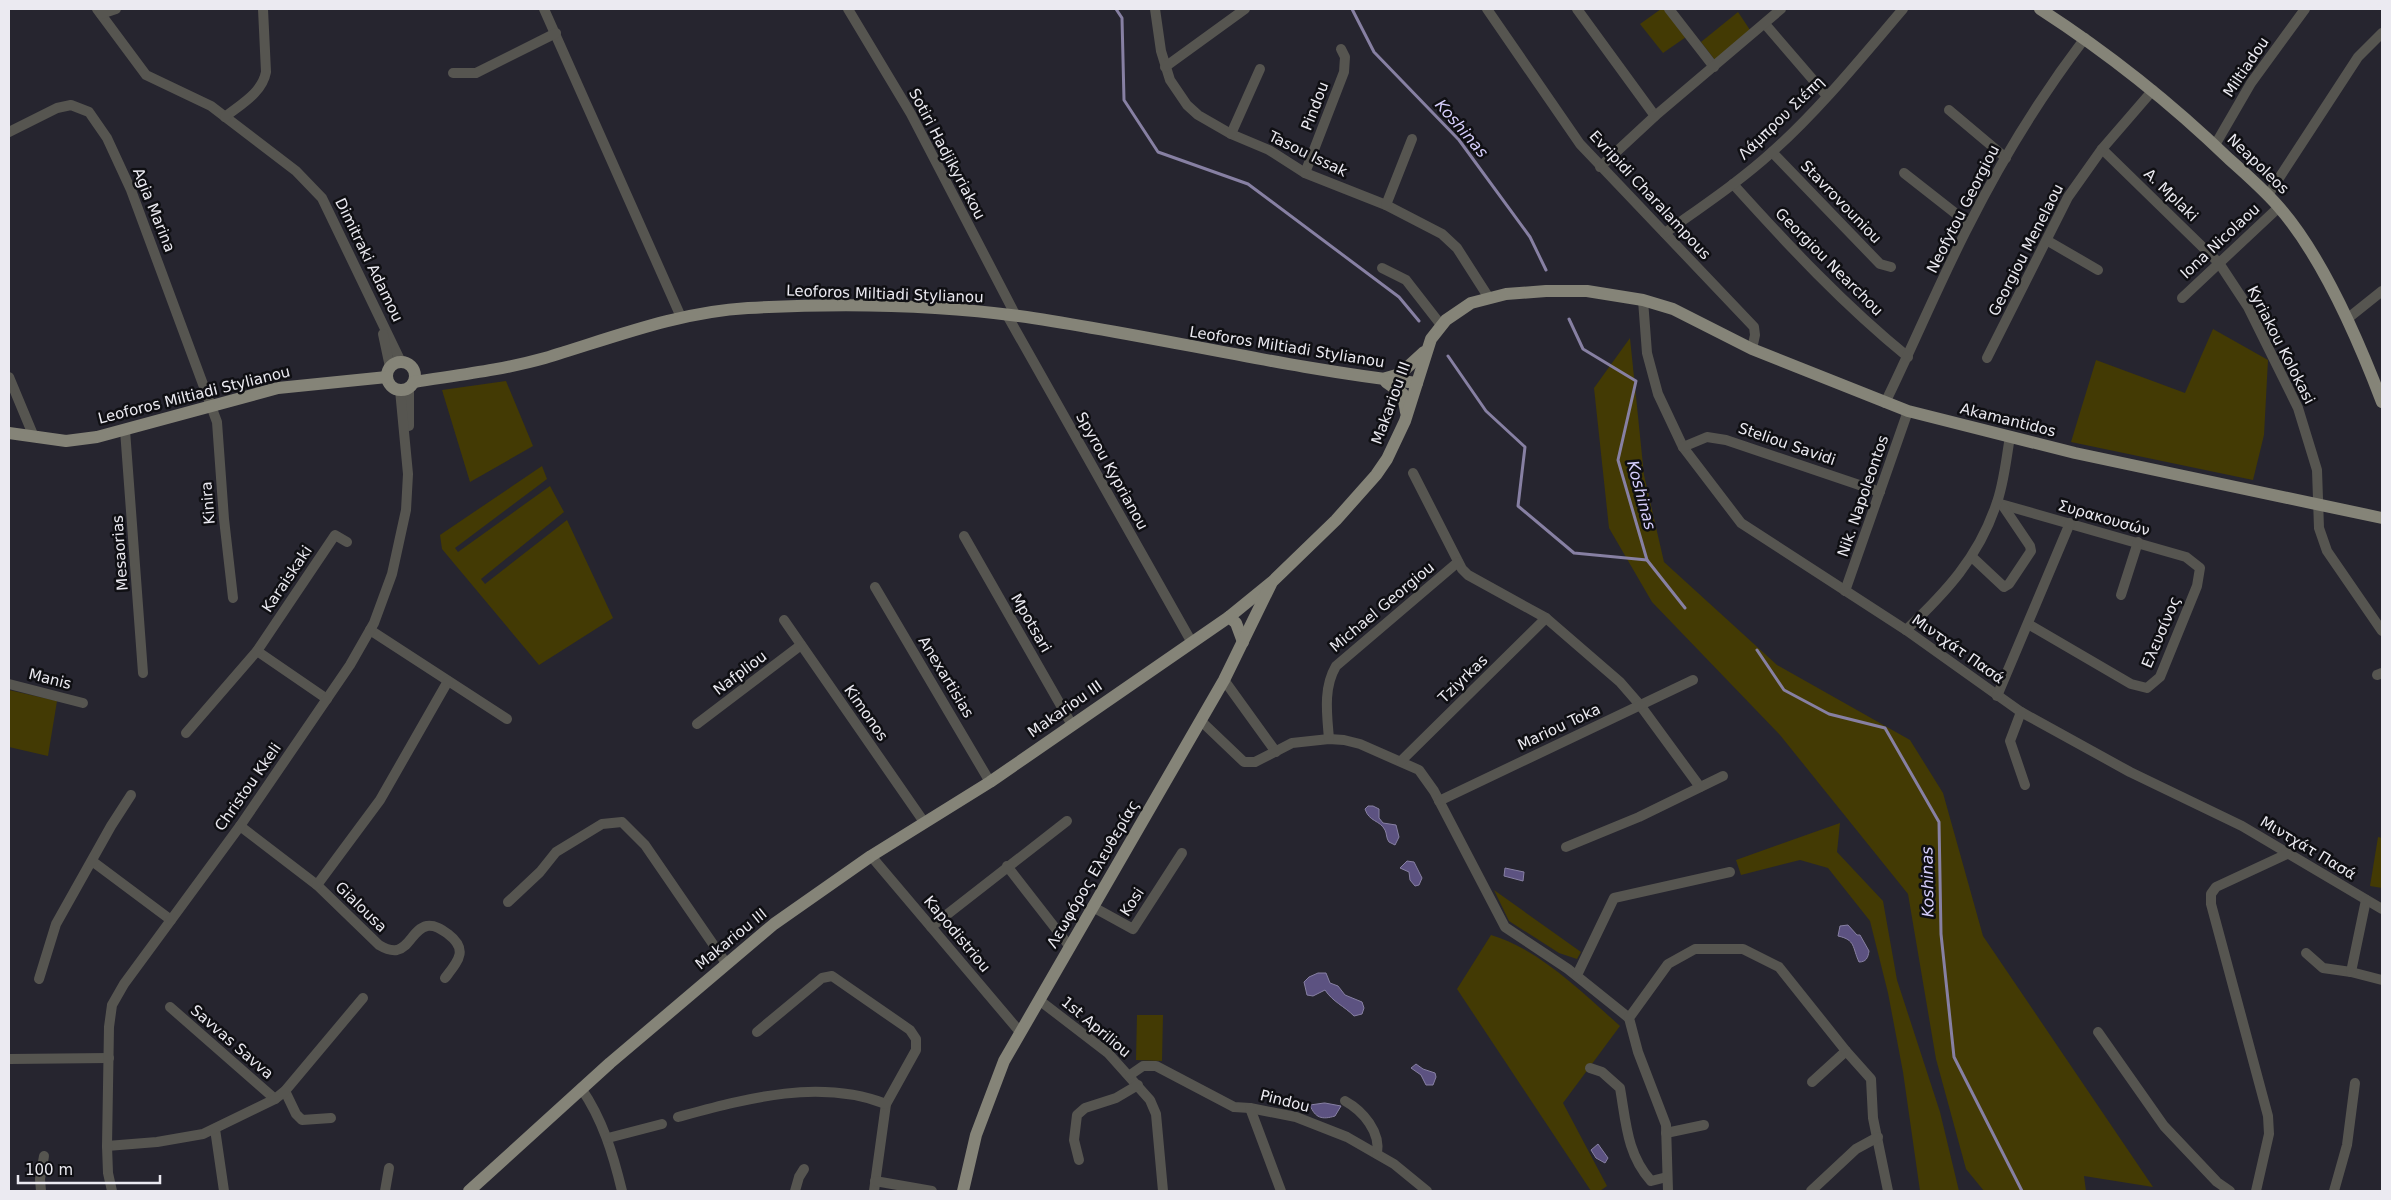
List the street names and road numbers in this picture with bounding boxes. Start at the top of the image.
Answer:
street label: Miltiadou [2219,33,2273,101]
street label: Λάμπρου Σιέπη [1734,73,1828,163]
street label: Pindou [1298,79,1332,133]
street label: Sotiri Hadjikyriakou [905,86,989,222]
street label: Tasou Issak [1265,127,1350,181]
street label: Evripidi Charalampous [1586,127,1714,263]
street label: Neapoleos [2223,130,2293,198]
street label: Neofytou Georgiou [1923,142,2003,276]
street label: Stavrovouniou [1797,157,1885,247]
street label: Agia Marina [129,165,179,255]
street label: A. Mplaki [2140,165,2202,225]
street label: Georgiou Menelaou [1985,181,2067,319]
street label: Dimitraki Adamou [331,195,407,325]
street label: Iona Nicolaou [2177,200,2263,282]
street label: Georgiou Nearchou [1771,204,1887,320]
street label: Leoforos Miltiadi Stylianou [786,282,984,306]
street label: Kyriakou Kolokasi [2243,283,2319,407]
street label: Leoforos Miltiadi Stylianou [1188,323,1386,371]
street label: Makariou III [1368,359,1414,447]
street label: Leoforos Miltiadi Stylianou [96,362,292,428]
street label: Akamantidos [1958,399,2058,441]
street label: Spyrou Kyprianou [1072,409,1152,533]
street label: Steliou Savidi [1736,419,1838,469]
street label: Nik. Napoleontos [1834,433,1892,559]
street label: Kinira [197,481,219,525]
street label: Συρακουσών [2056,496,2152,540]
street label: Mesaorias [108,514,132,591]
street label: Karaiskaki [258,542,316,616]
street label: Michael Georgiou [1326,558,1438,656]
street label: Mpotsari [1007,590,1055,656]
street label: Ελευσίνος [2138,593,2184,671]
street label: Μιντχάτ Πασά [1908,611,2008,688]
street label: Anexartisias [915,633,978,721]
street label: Nafpliou [710,647,770,699]
street label: Tziyrkas [1434,651,1492,708]
street label: Manis [27,665,74,693]
street label: Makariou III [1024,677,1106,741]
street label: Kimonos [840,682,892,745]
street label: Mariou Toka [1515,700,1603,754]
street label: Christou Kkeli [211,740,285,834]
street label: Λεωφόρος Ελευθερίας [1043,797,1143,951]
street label: Μιντχάτ Πασά [2257,812,2359,884]
street label: Gialousa [331,878,391,936]
street label: Kosi [1116,884,1148,920]
street label: Kapodistriou [920,892,994,976]
street label: Makariou III [692,905,770,973]
street label: 1st Apriliou [1058,993,1134,1061]
street label: Savvas Savva [187,1001,277,1083]
street label: Pindou [1258,1086,1312,1116]

